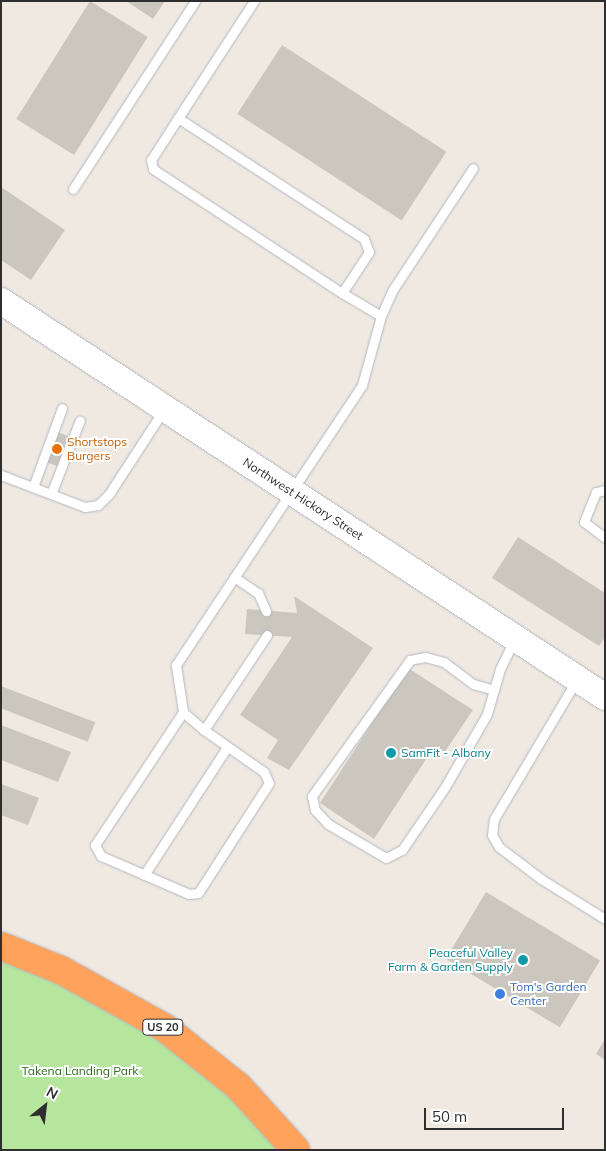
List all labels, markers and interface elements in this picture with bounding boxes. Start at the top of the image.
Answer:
place label: Shortstops Burgers [67,435,127,463]
marker: Shortstops Burgers [51,443,63,455]
street label: Northwest Hickory Street [240,455,366,543]
place label: SamFit - Albany [401,746,491,760]
marker: SamFit - Albany [385,747,397,759]
place label: Peaceful Valley Farm & Garden Supply [388,946,513,974]
marker: Peaceful Valley Farm & Garden Supply [517,954,529,966]
place label: Tom's Garden Center [510,980,586,1008]
marker: Tom's Garden Center [494,988,506,1000]
road number: US 20 [142,1019,184,1036]
park label: Takena Landing Park [22,1064,138,1078]
north arrow [20,1081,70,1131]
text: N [43,1082,61,1103]
scale bar [426,1098,566,1130]
text: 50 m [432,1107,467,1126]

